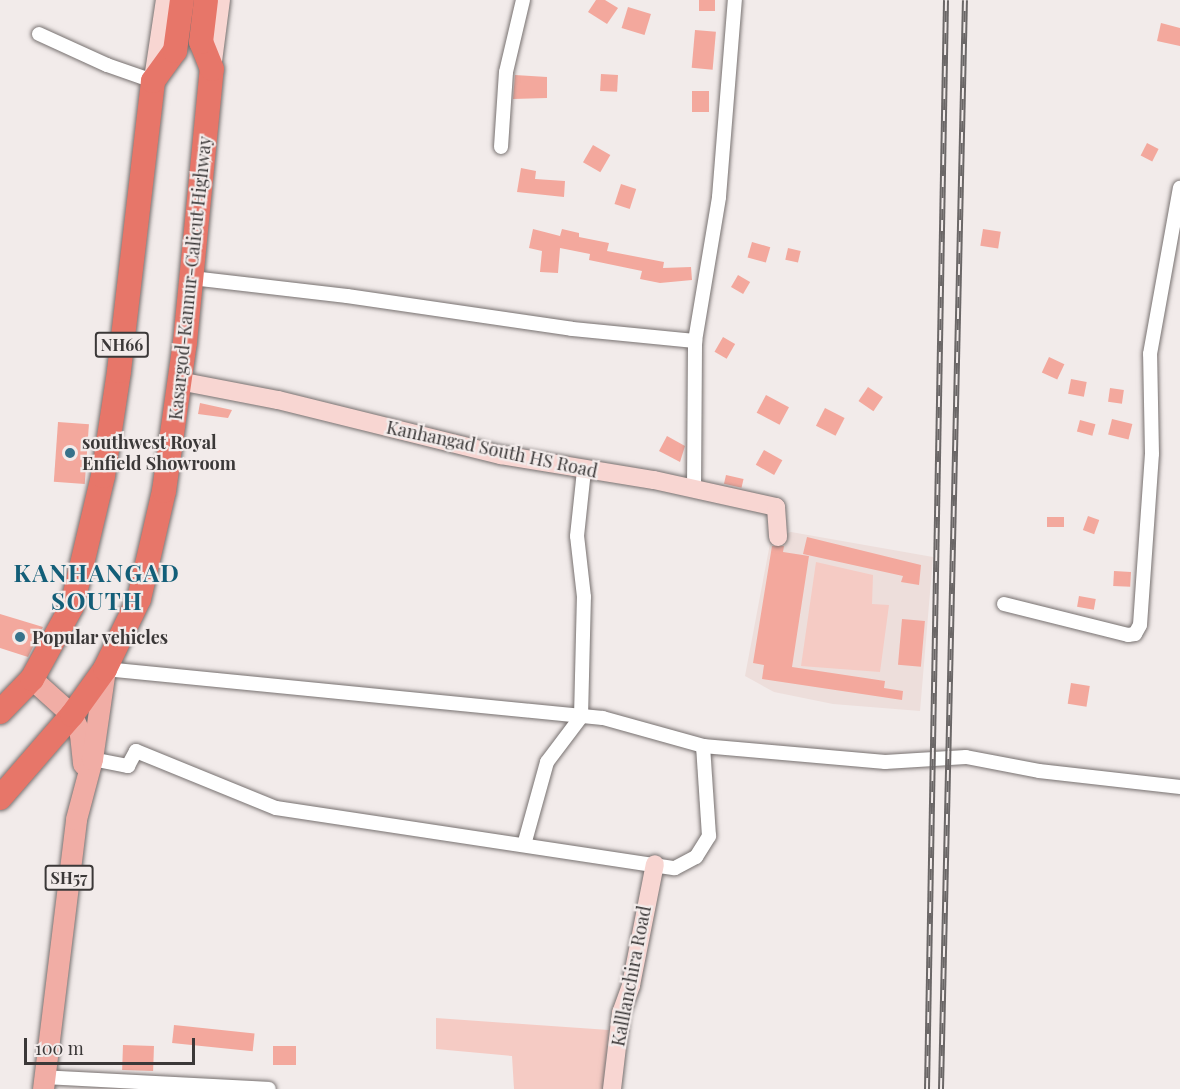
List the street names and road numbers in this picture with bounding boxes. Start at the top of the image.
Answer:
street label: Kasargod-Kannur-Calicut Highway [164,135,216,421]
road number: NH66 [94,332,150,358]
street label: Kanhangad South HS Road [385,416,599,482]
road number: SH57 [44,865,94,891]
street label: Kalllanchira Road [607,904,655,1048]

